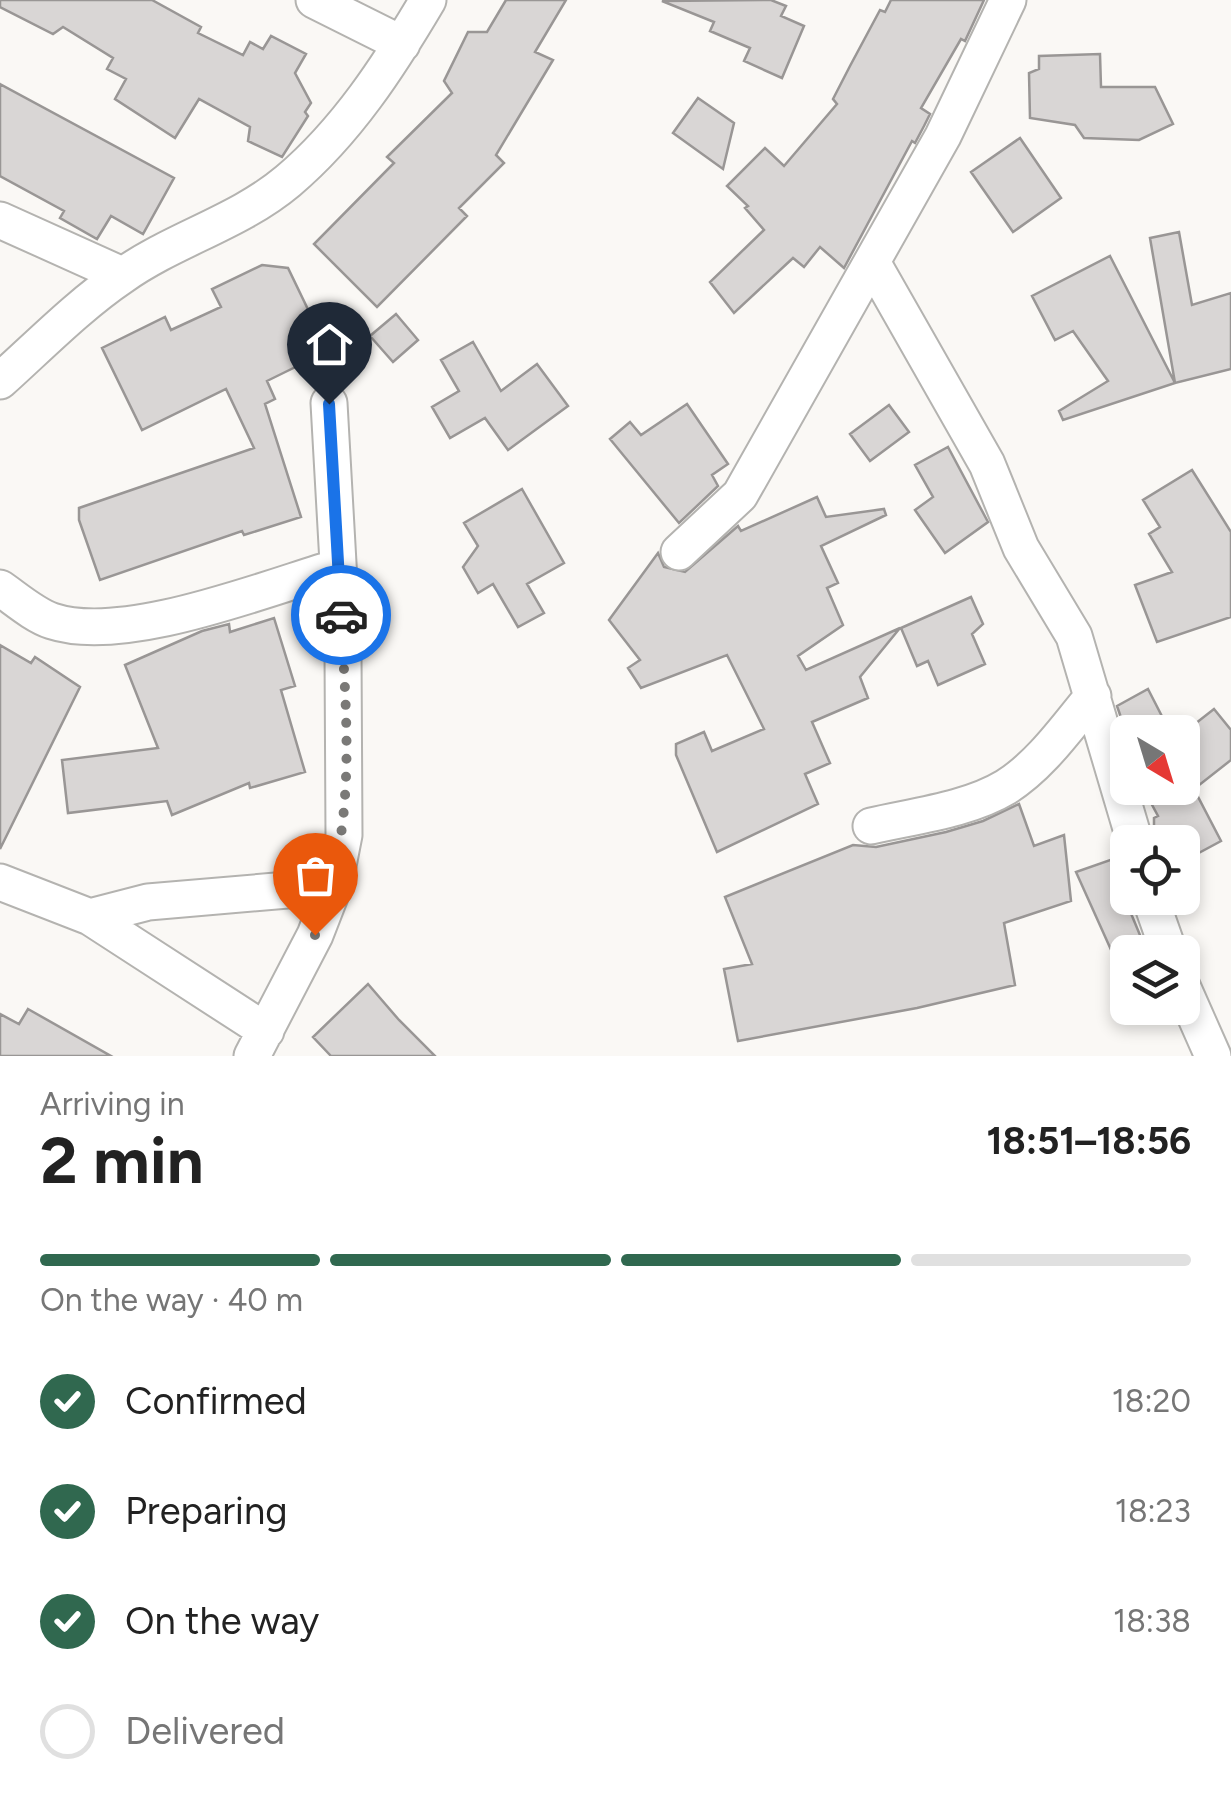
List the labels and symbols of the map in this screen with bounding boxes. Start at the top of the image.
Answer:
pin [287,302,372,405]
courier [291,565,391,665]
north arrow [1110,715,1200,805]
pin [273,833,358,936]

